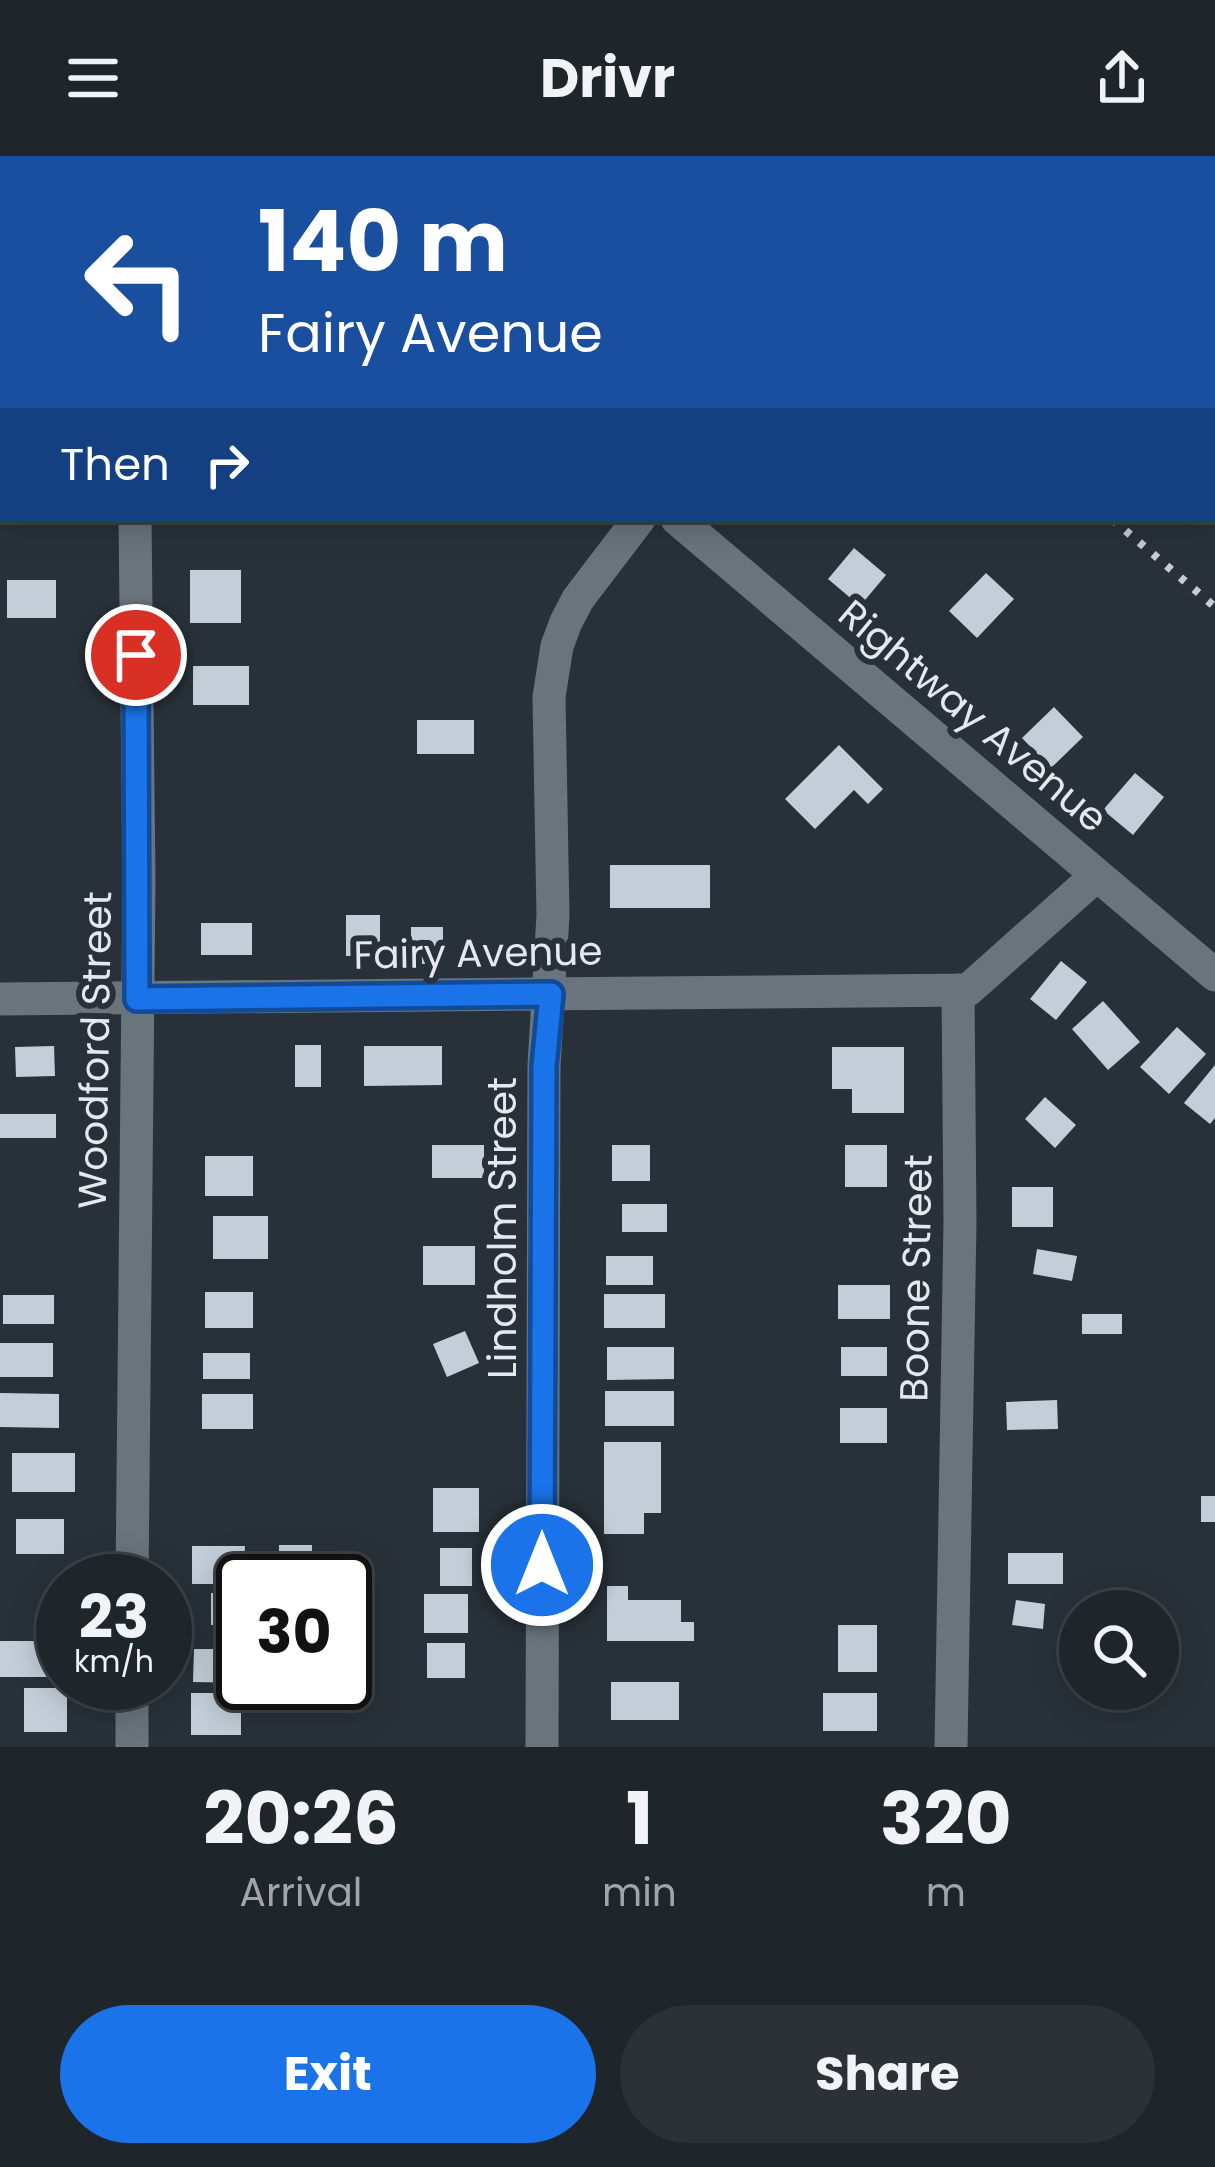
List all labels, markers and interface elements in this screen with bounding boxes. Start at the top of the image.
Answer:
text: Drivr [540,40,675,116]
icon: menu [60,45,126,111]
icon: share [1089,45,1155,111]
text: 140 m [258,183,508,300]
icon: left [60,204,216,360]
text: Fairy Avenue [258,295,603,371]
icon: right [194,432,260,498]
text: Then [60,433,170,496]
street label: Rightway Avenue [827,587,1119,845]
pin [85,604,187,706]
icon: arrive [103,622,169,688]
street label: Woodford Street [65,891,125,1209]
street label: Fairy Avenue [353,923,603,983]
street label: Lindholm Street [475,1077,530,1379]
street label: Boone Street [886,1154,946,1402]
position arrow [479,1502,605,1628]
speed limit sign: 30 [216,1554,372,1710]
text: 23 [79,1575,149,1659]
map controls [1059,1590,1179,1710]
button: search [1059,1590,1179,1710]
text: km/h [74,1640,154,1683]
text: 20:26 [203,1768,399,1869]
text: 1 [626,1768,653,1869]
text: 320 [880,1768,1012,1869]
text: Arrival [240,1865,362,1920]
text: min [602,1865,677,1920]
text: m [926,1865,966,1920]
button: Exit [60,2005,596,2143]
button: Share [620,2005,1155,2143]

